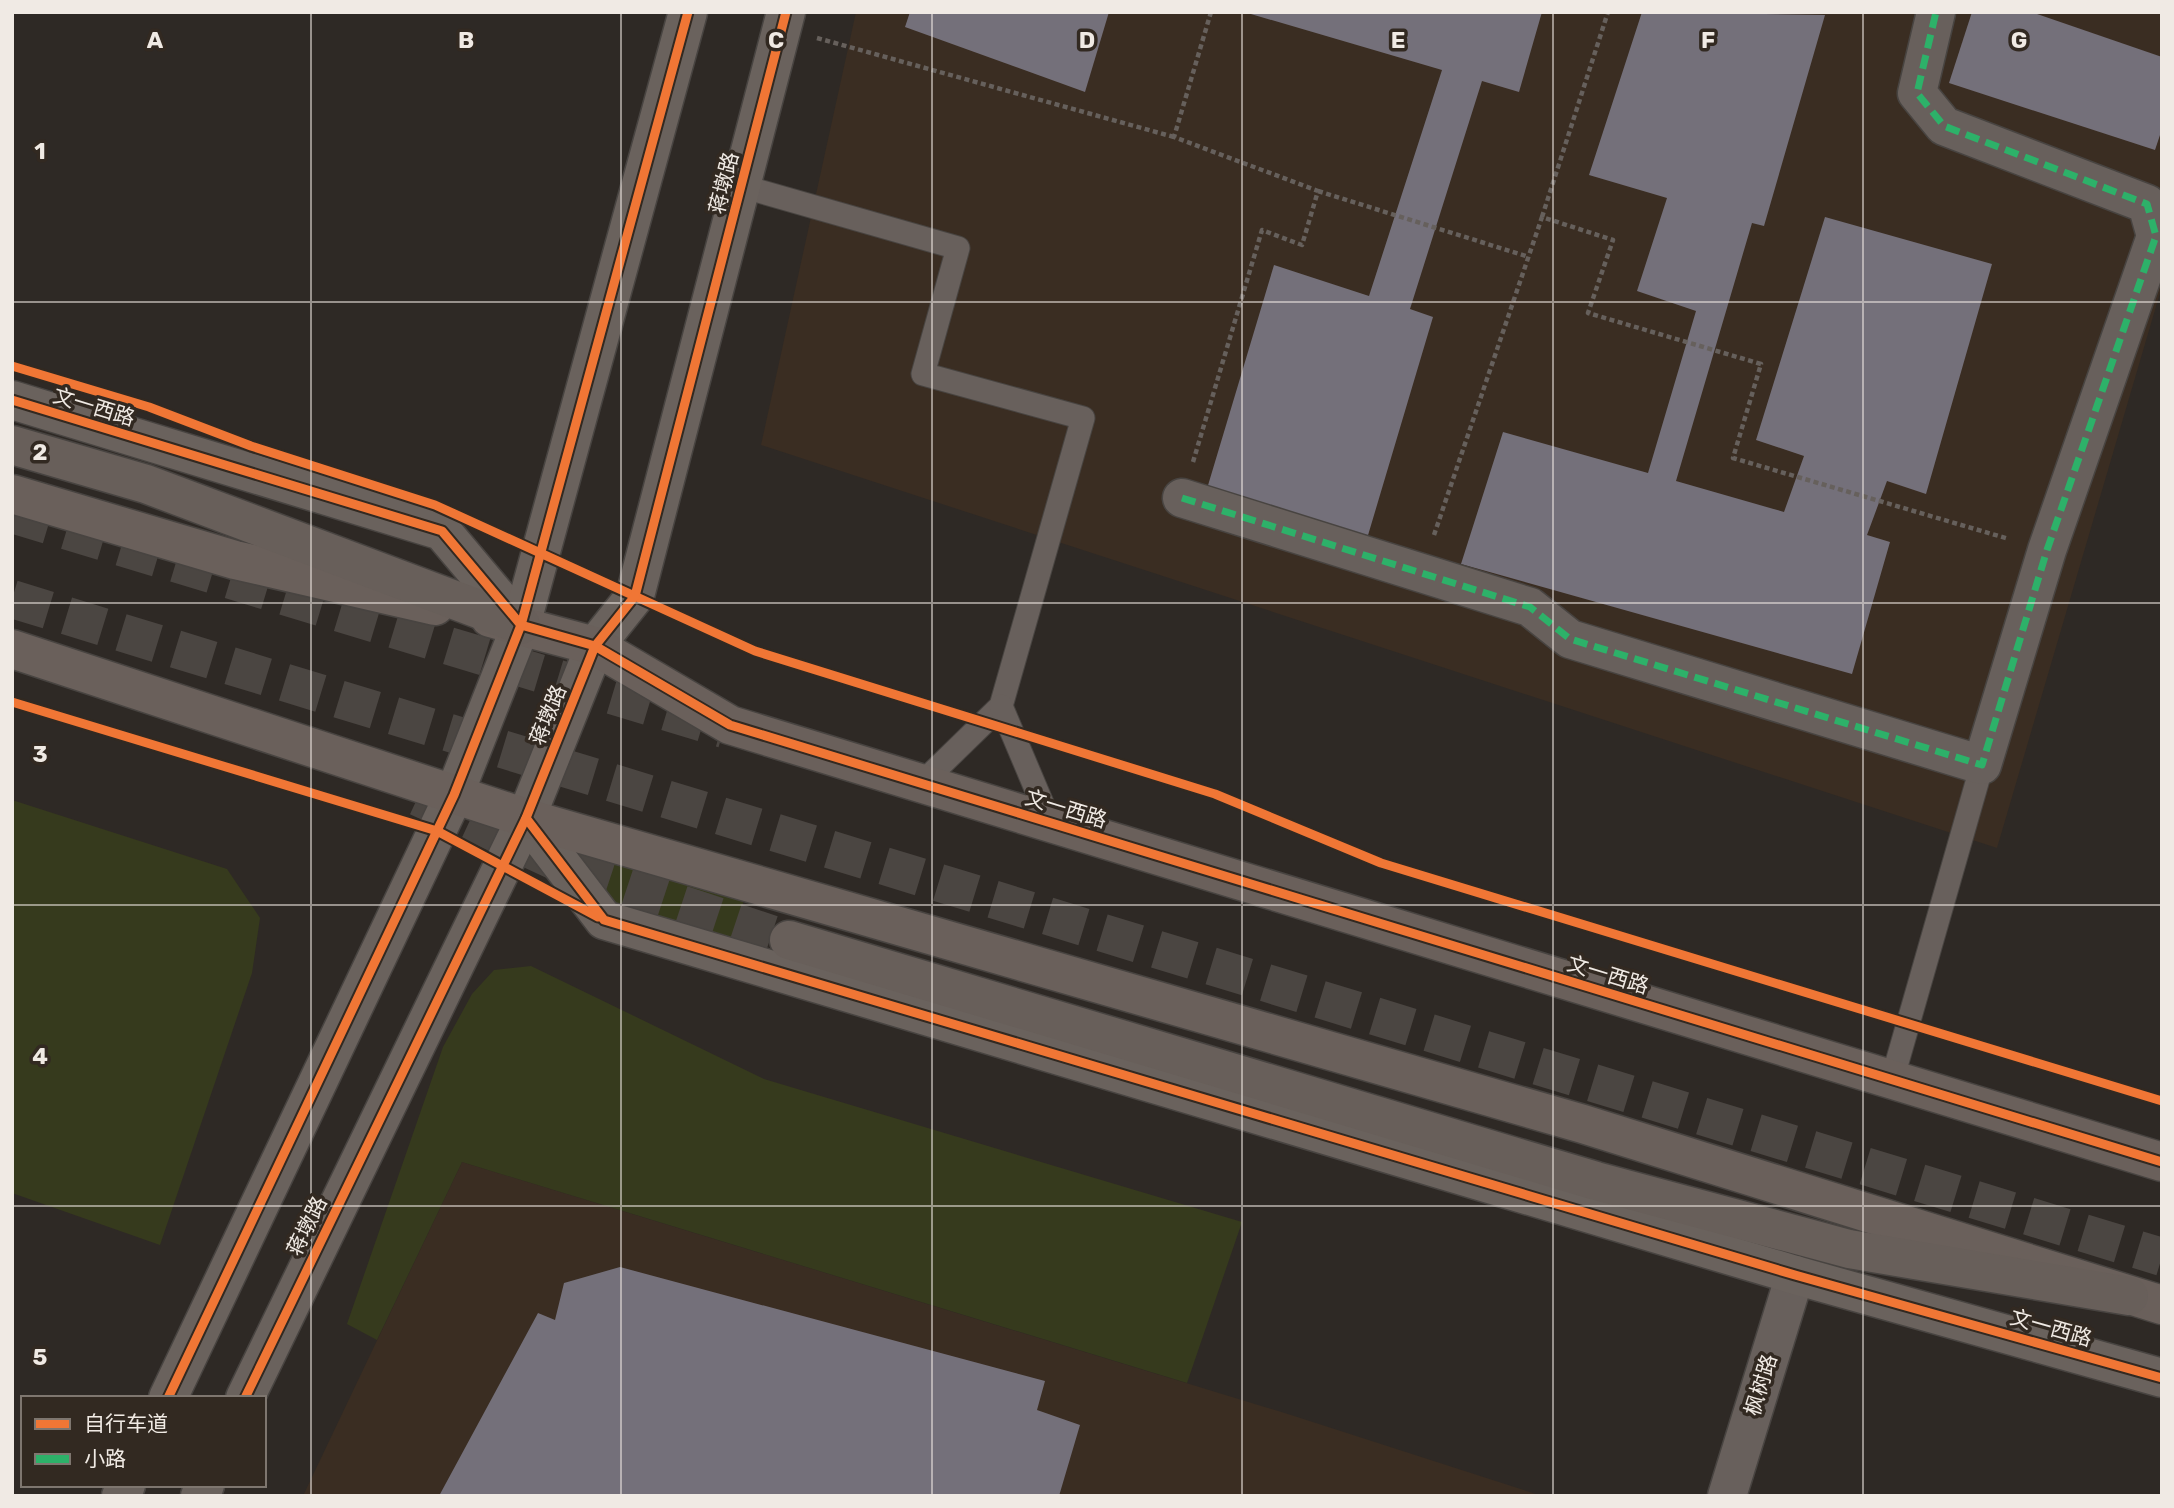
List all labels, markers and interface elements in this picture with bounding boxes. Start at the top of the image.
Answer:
text: A [147,26,164,54]
text: B [458,26,474,54]
text: C [768,26,784,54]
text: D [1079,26,1095,54]
text: E [1391,26,1405,54]
text: F [1701,26,1715,54]
text: G [2011,26,2027,54]
text: 1 [34,137,46,165]
street label: 蒋墩路 [704,149,743,216]
street label: 文一西路 [50,382,138,431]
text: 2 [33,438,47,466]
street label: 蒋墩路 [524,681,571,749]
text: 3 [32,740,48,768]
street label: 文一西路 [1022,784,1110,833]
street label: 文一西路 [1564,950,1652,999]
text: 4 [32,1042,48,1070]
street label: 蒋墩路 [282,1192,332,1260]
street label: 文一西路 [2007,1304,2095,1351]
text: 5 [33,1343,48,1371]
street label: 枫树路 [1739,1351,1782,1419]
legend [21,1396,266,1487]
text: 自行车道 [84,1411,168,1436]
text: 小路 [84,1446,126,1471]

